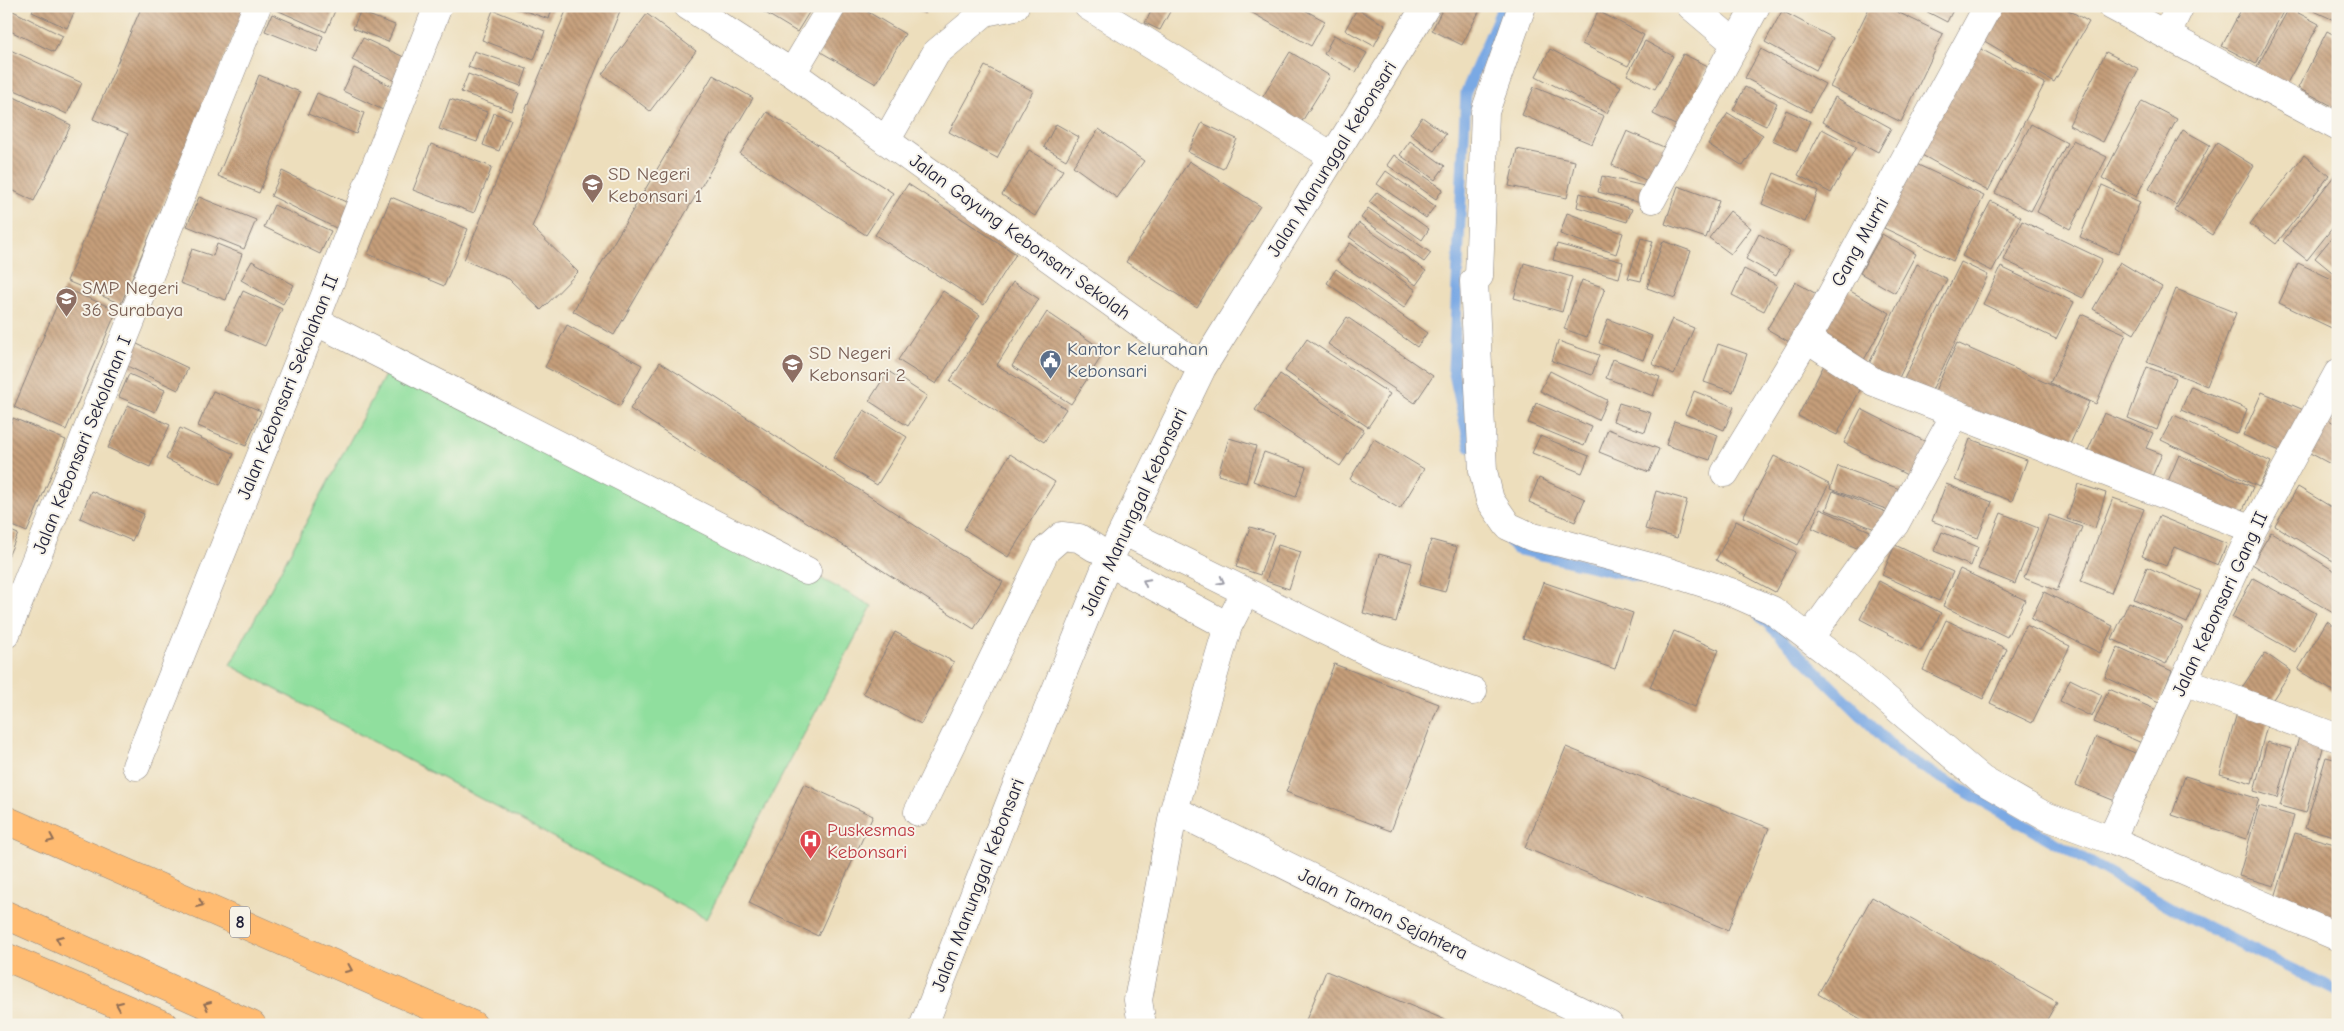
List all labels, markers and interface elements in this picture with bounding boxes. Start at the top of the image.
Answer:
street label: Jalan Manunggal Kebonsari [1263,57,1401,261]
street label: Jalan Gayung Kebonsari Sekolah [905,149,1135,325]
place label: SD Negeri Kebonsari 1 [608,163,702,207]
school or university icon: SD Negeri Kebonsari 1 [580,173,604,204]
street label: Gang Murni [1827,194,1893,290]
street label: Jalan Kebonsari Sekolahan II [233,271,343,503]
place label: SMP Negeri 36 Surabaya [82,277,183,321]
school or university icon: SMP Negeri 36 Surabaya [54,287,78,318]
street label: Jalan Kebonsari Sekolahan I [28,333,136,557]
place label: Kantor Kelurahan Kebonsari [1067,338,1208,382]
place label: SD Negeri Kebonsari 2 [809,342,906,386]
public building icon: Kantor Kelurahan Kebonsari [1039,348,1063,379]
school or university icon: SD Negeri Kebonsari 2 [781,352,805,383]
street label: Jalan Manunggal Kebonsari [1076,405,1192,619]
street label: Jalan Kebonsari Gang II [2167,508,2273,700]
one-way arrow [1216,575,1225,585]
one-way arrow [1142,578,1151,588]
street label: Jalan Manunggal Kebonsari [927,775,1029,995]
place label: Puskesmas Kebonsari [827,819,915,863]
hospital icon: Puskesmas Kebonsari [799,829,823,860]
one-way arrow [46,833,55,844]
street label: Jalan Taman Sejahtera [1295,863,1471,965]
one-way arrow [195,898,204,909]
road number: 8 [230,906,250,938]
one-way arrow [55,934,64,945]
one-way arrow [344,963,353,974]
one-way arrow [203,1000,212,1011]
one-way arrow [115,1001,124,1012]

